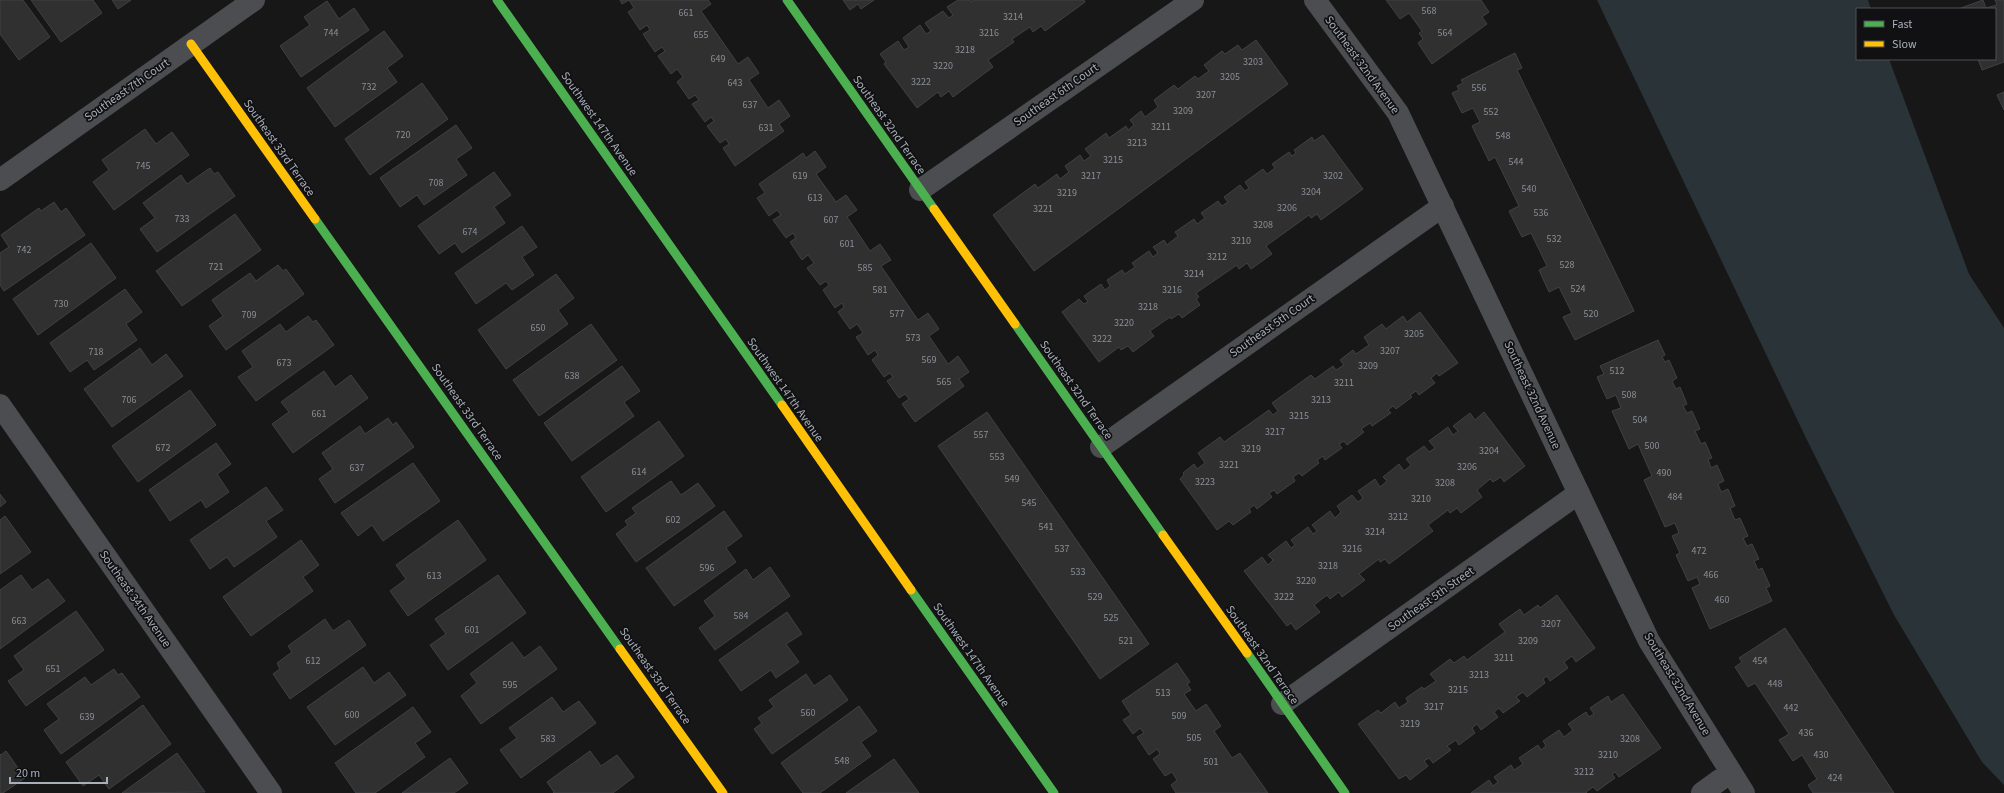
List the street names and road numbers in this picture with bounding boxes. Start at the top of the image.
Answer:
street label: Southeast 32nd Avenue [1321,12,1403,118]
street label: Southeast 7th Court [81,54,173,126]
street label: Southeast 6th Court [1010,59,1102,131]
street label: Southwest 147th Avenue [557,68,641,180]
street label: Southeast 32nd Terrace [848,72,930,178]
street label: Southeast 33rd Terrace [239,96,319,200]
street label: Southeast 5th Court [1226,290,1318,362]
street label: Southwest 147th Avenue [743,334,827,446]
street label: Southeast 32nd Terrace [1035,337,1117,443]
street label: Southeast 32nd Avenue [1499,338,1565,452]
street label: Southeast 33rd Terrace [427,360,507,464]
street label: Southeast 34th Avenue [95,547,175,651]
street label: Southeast 5th Street [1384,563,1478,635]
street label: Southwest 147th Avenue [929,599,1013,711]
street label: Southeast 32nd Terrace [1221,602,1303,708]
street label: Southeast 33rd Terrace [615,624,695,728]
street label: Southeast 32nd Avenue [1639,629,1715,739]

